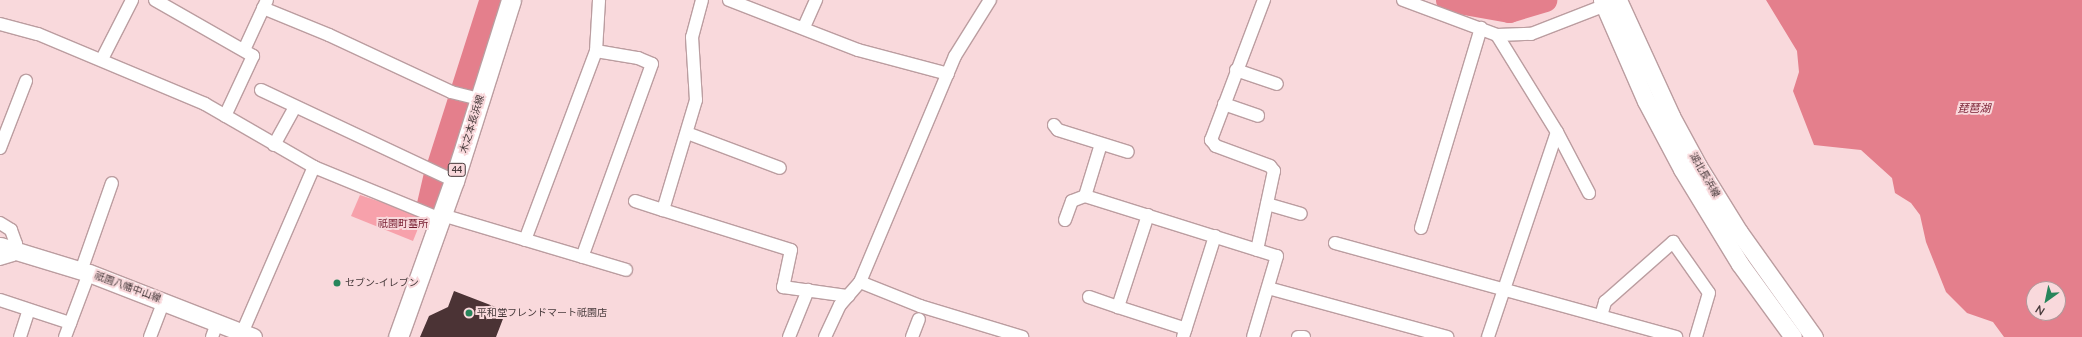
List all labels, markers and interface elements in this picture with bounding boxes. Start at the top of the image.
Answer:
street label: 木之本長浜線 [457,94,487,154]
water label: 琵琶湖 [1958,101,1990,115]
street label: 湖北長浜線 [1687,150,1723,200]
road number: 44 [447,163,467,177]
park label: 祇園町墓所 [378,218,428,230]
street label: 祇園八幡中山線 [93,269,163,305]
place label: セブン-イレブン [345,277,419,289]
marker: セブン-イレブン [332,278,342,288]
north arrow [2026,281,2066,321]
text: N [2033,303,2047,318]
place label: 平和堂フレンドマート祇園店 [477,307,607,319]
marker: 平和堂フレンドマート祇園店 [464,308,474,318]

